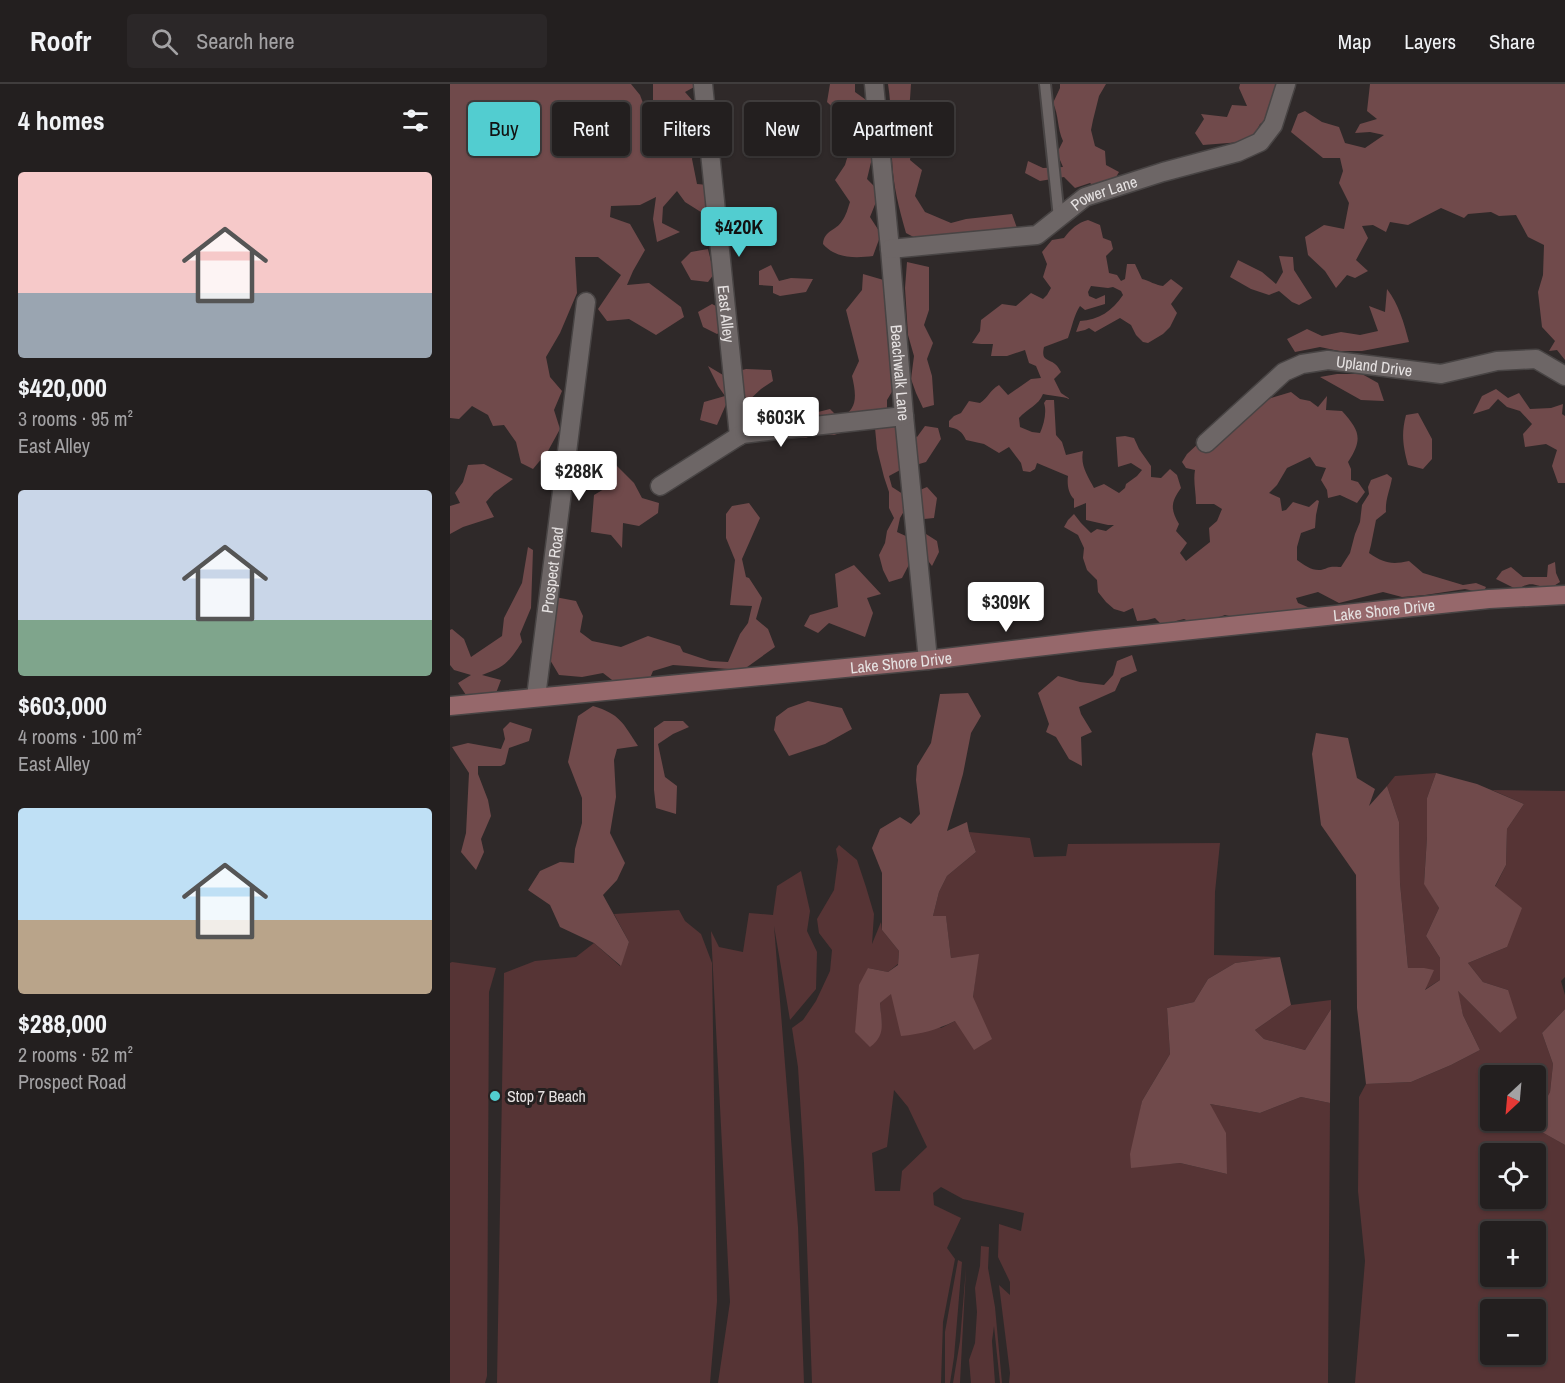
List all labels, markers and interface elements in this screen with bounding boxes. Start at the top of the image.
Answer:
search box [127,14,547,68]
text: Roofr [30,22,91,60]
icon: search [148,25,181,58]
text: Search here [196,26,295,56]
text: Map [1338,27,1371,56]
text: Layers [1404,27,1456,56]
text: Share [1489,27,1535,56]
chip: Buy [468,102,540,156]
chip: Rent [552,102,630,156]
chip: Filters [642,102,732,156]
chip: New [744,102,820,156]
chip: Apartment [832,102,954,156]
text: 4 homes [18,103,105,138]
icon: filters [399,104,432,137]
street label: Power Lane [1066,170,1140,216]
pin: $420K [697,207,781,258]
icon: home [171,211,279,319]
text: $420K [715,213,763,240]
street label: East Alley [713,284,740,344]
street label: Beachwalk Lane [885,324,915,422]
street label: Upland Drive [1335,350,1414,381]
text: $420,000 [18,370,107,405]
pin: $603K [739,397,823,448]
text: $603K [757,403,805,430]
text: 3 rooms · 95 m² [18,405,133,432]
text: East Alley [18,432,90,459]
pin: $288K [537,451,621,502]
text: $288K [555,457,603,484]
street label: Prospect Road [536,526,568,614]
icon: home [171,529,279,637]
pin: $309K [964,582,1048,633]
text: $309K [982,588,1030,615]
street label: Lake Shore Drive [1332,594,1436,626]
street label: Lake Shore Drive [849,646,953,678]
text: $603,000 [18,688,107,723]
text: 4 rooms · 100 m² [18,723,142,750]
text: East Alley [18,750,90,777]
icon: home [171,847,279,955]
text: $288,000 [18,1006,107,1041]
text: 2 rooms · 52 m² [18,1041,133,1068]
north arrow [1480,1065,1546,1131]
map controls [1480,1065,1546,1365]
text: Prospect Road [18,1068,126,1095]
place label: Stop 7 Beach [507,1085,586,1107]
marker: Stop 7 Beach [488,1089,502,1103]
button: locate [1480,1143,1546,1209]
button: + [1480,1221,1546,1287]
button: − [1480,1299,1546,1365]

